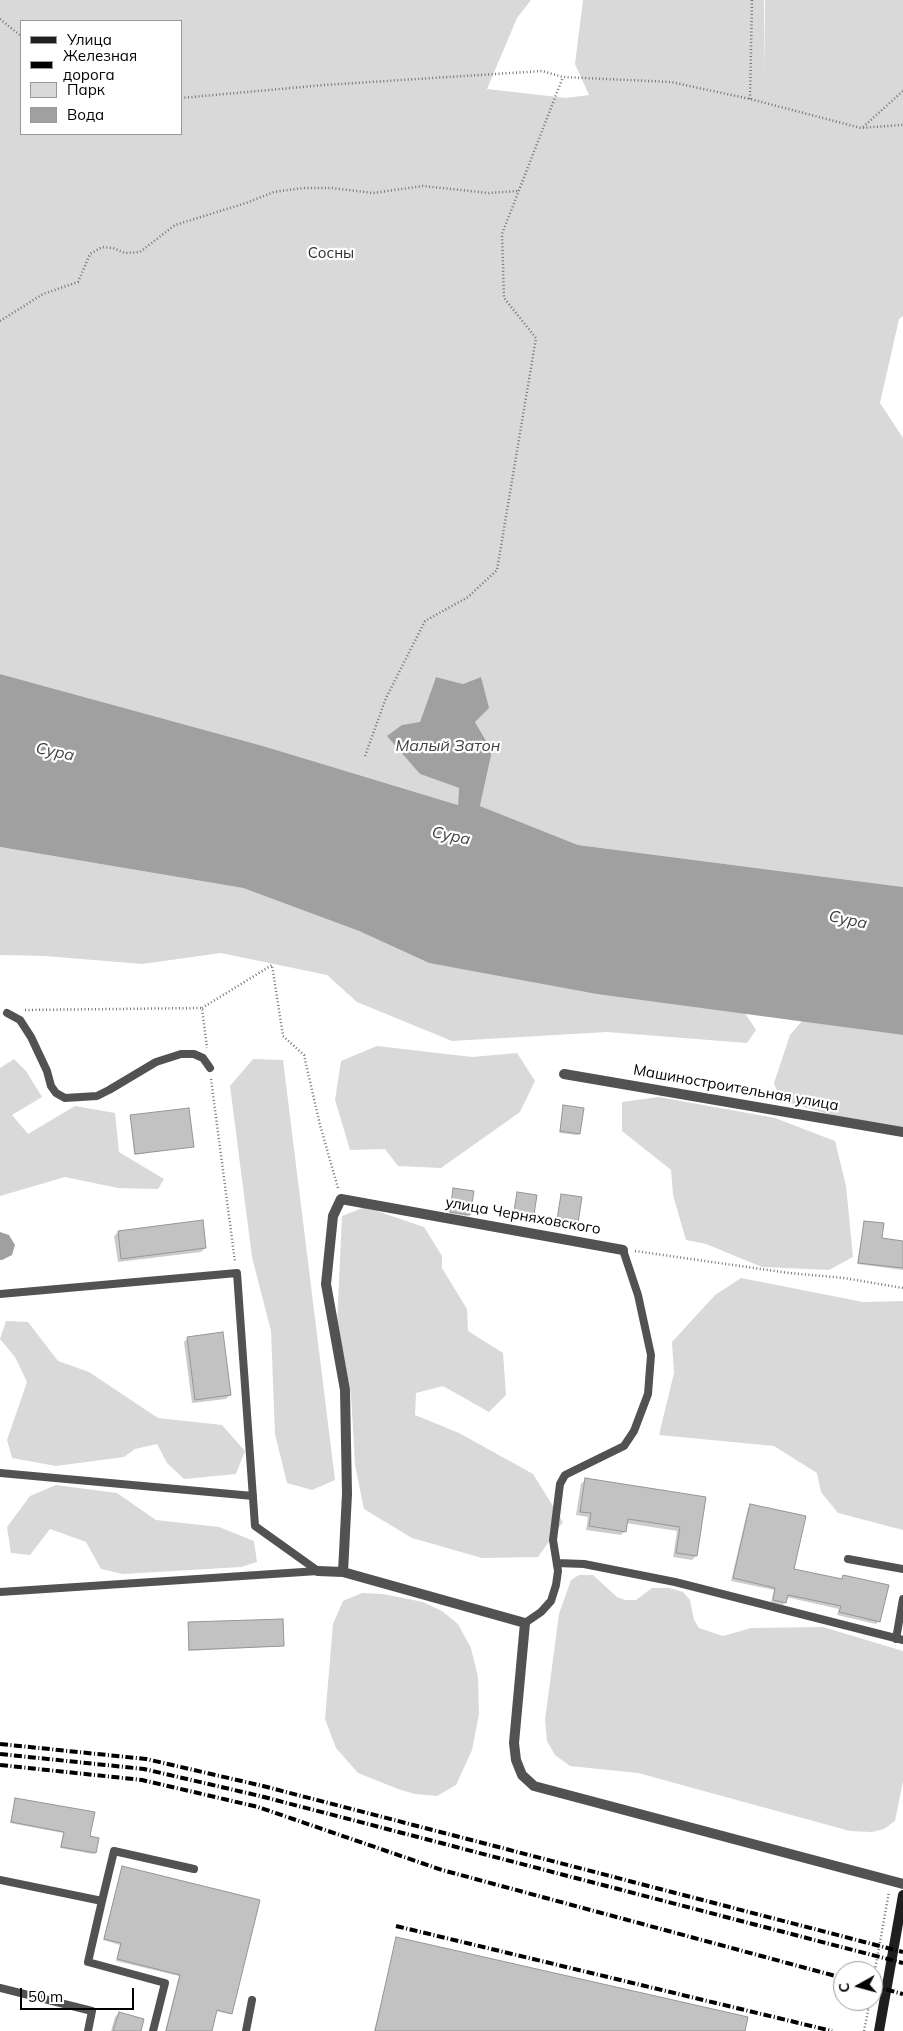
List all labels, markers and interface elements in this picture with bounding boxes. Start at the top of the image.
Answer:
legend [20,20,182,135]
text: Улица [67,30,112,49]
text: Железная дорога [63,46,137,84]
text: Парк [67,80,105,99]
text: Вода [67,105,104,124]
park label: Сосны [308,244,354,262]
water label: Малый Затон [396,736,500,756]
water label: Сура [34,739,76,765]
water label: Сура [430,823,472,849]
water label: Сура [827,907,869,933]
street label: Машиностроительная улица [632,1061,840,1115]
street label: улица Черняховского [444,1193,602,1239]
north arrow [833,1961,883,2011]
scale bar [22,1978,136,2010]
text: С [835,1982,854,1994]
text: 50 m [28,1987,63,2006]

